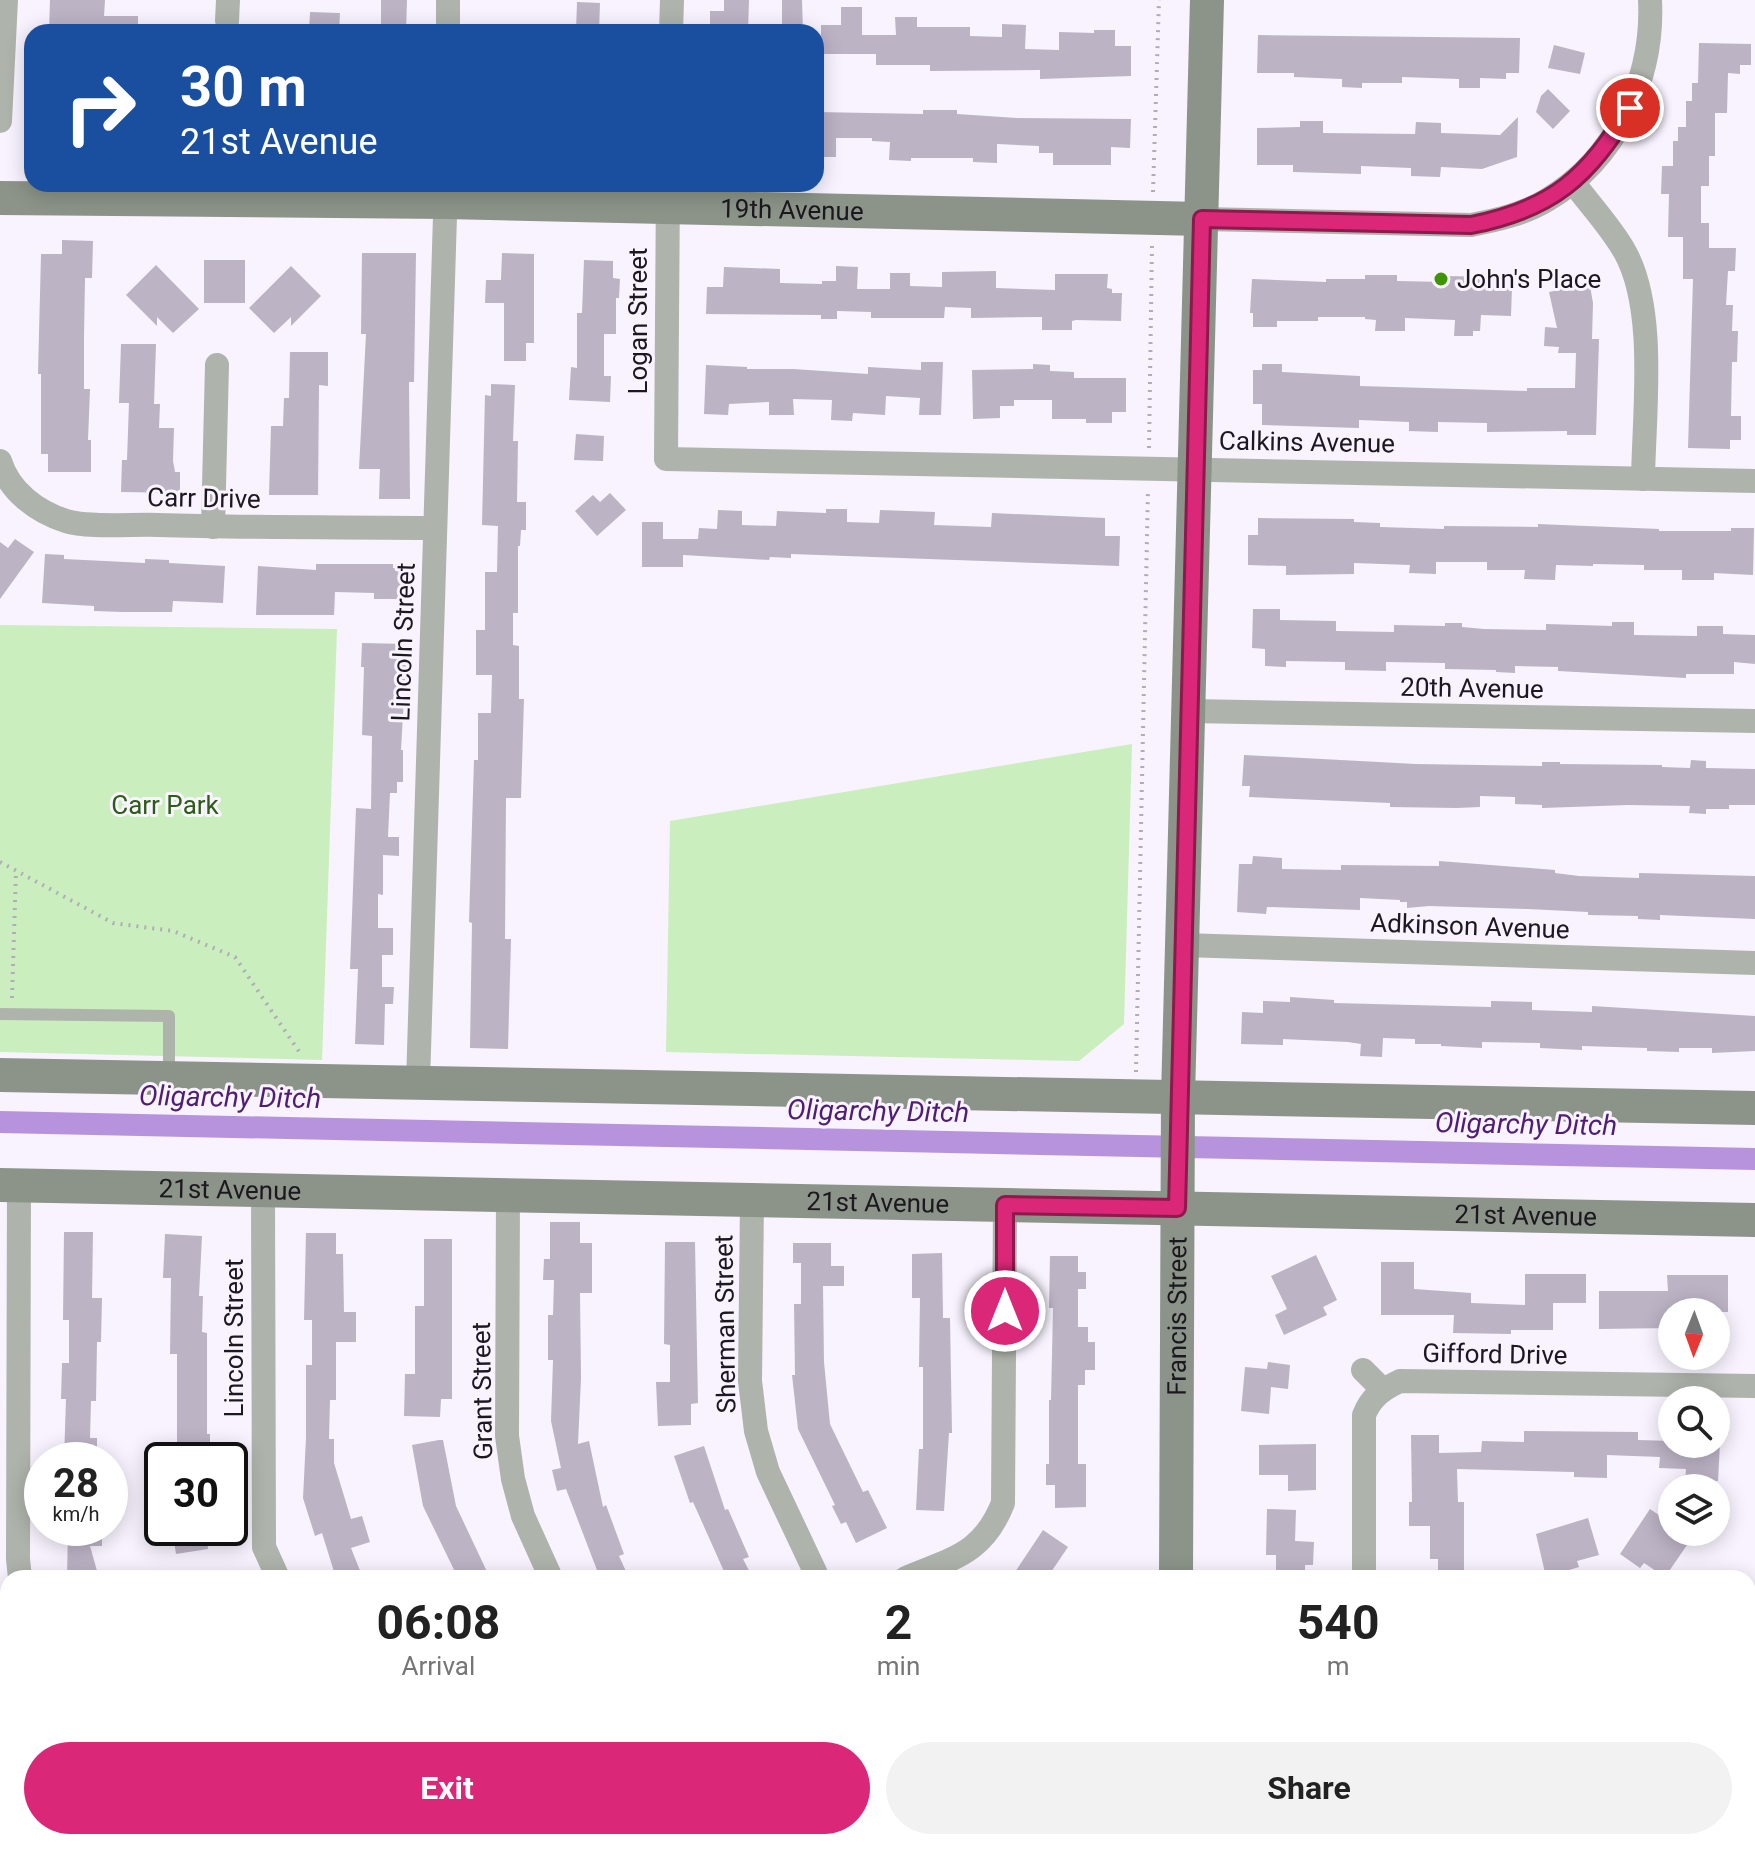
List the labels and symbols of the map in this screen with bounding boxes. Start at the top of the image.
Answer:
pin [1596,74,1664,142]
street label: 19th Avenue [720,193,864,226]
street label: Logan Street [623,248,653,394]
place label: John's Place [1457,264,1601,294]
marker: John's Place [1432,270,1450,288]
street label: Calkins Avenue [1219,425,1395,459]
street label: Carr Drive [147,482,261,514]
street label: Lincoln Street [385,562,421,722]
street label: 20th Avenue [1400,672,1544,704]
park label: Carr Park [111,790,220,820]
street label: Adkinson Avenue [1370,908,1570,944]
water label: Oligarchy Ditch [139,1079,321,1115]
water label: Oligarchy Ditch [787,1093,969,1129]
water label: Oligarchy Ditch [1435,1106,1617,1142]
street label: 21st Avenue [158,1173,302,1206]
street label: 21st Avenue [806,1186,949,1219]
street label: 21st Avenue [1454,1199,1597,1232]
street label: Sherman Street [708,1234,742,1414]
street label: Francis Street [1162,1236,1192,1396]
street label: Lincoln Street [219,1259,249,1417]
position arrow [963,1269,1047,1353]
north arrow [1658,1298,1730,1370]
street label: Grant Street [466,1322,498,1460]
street label: Gifford Drive [1422,1338,1568,1370]
speed limit sign: 30 [144,1442,248,1546]

